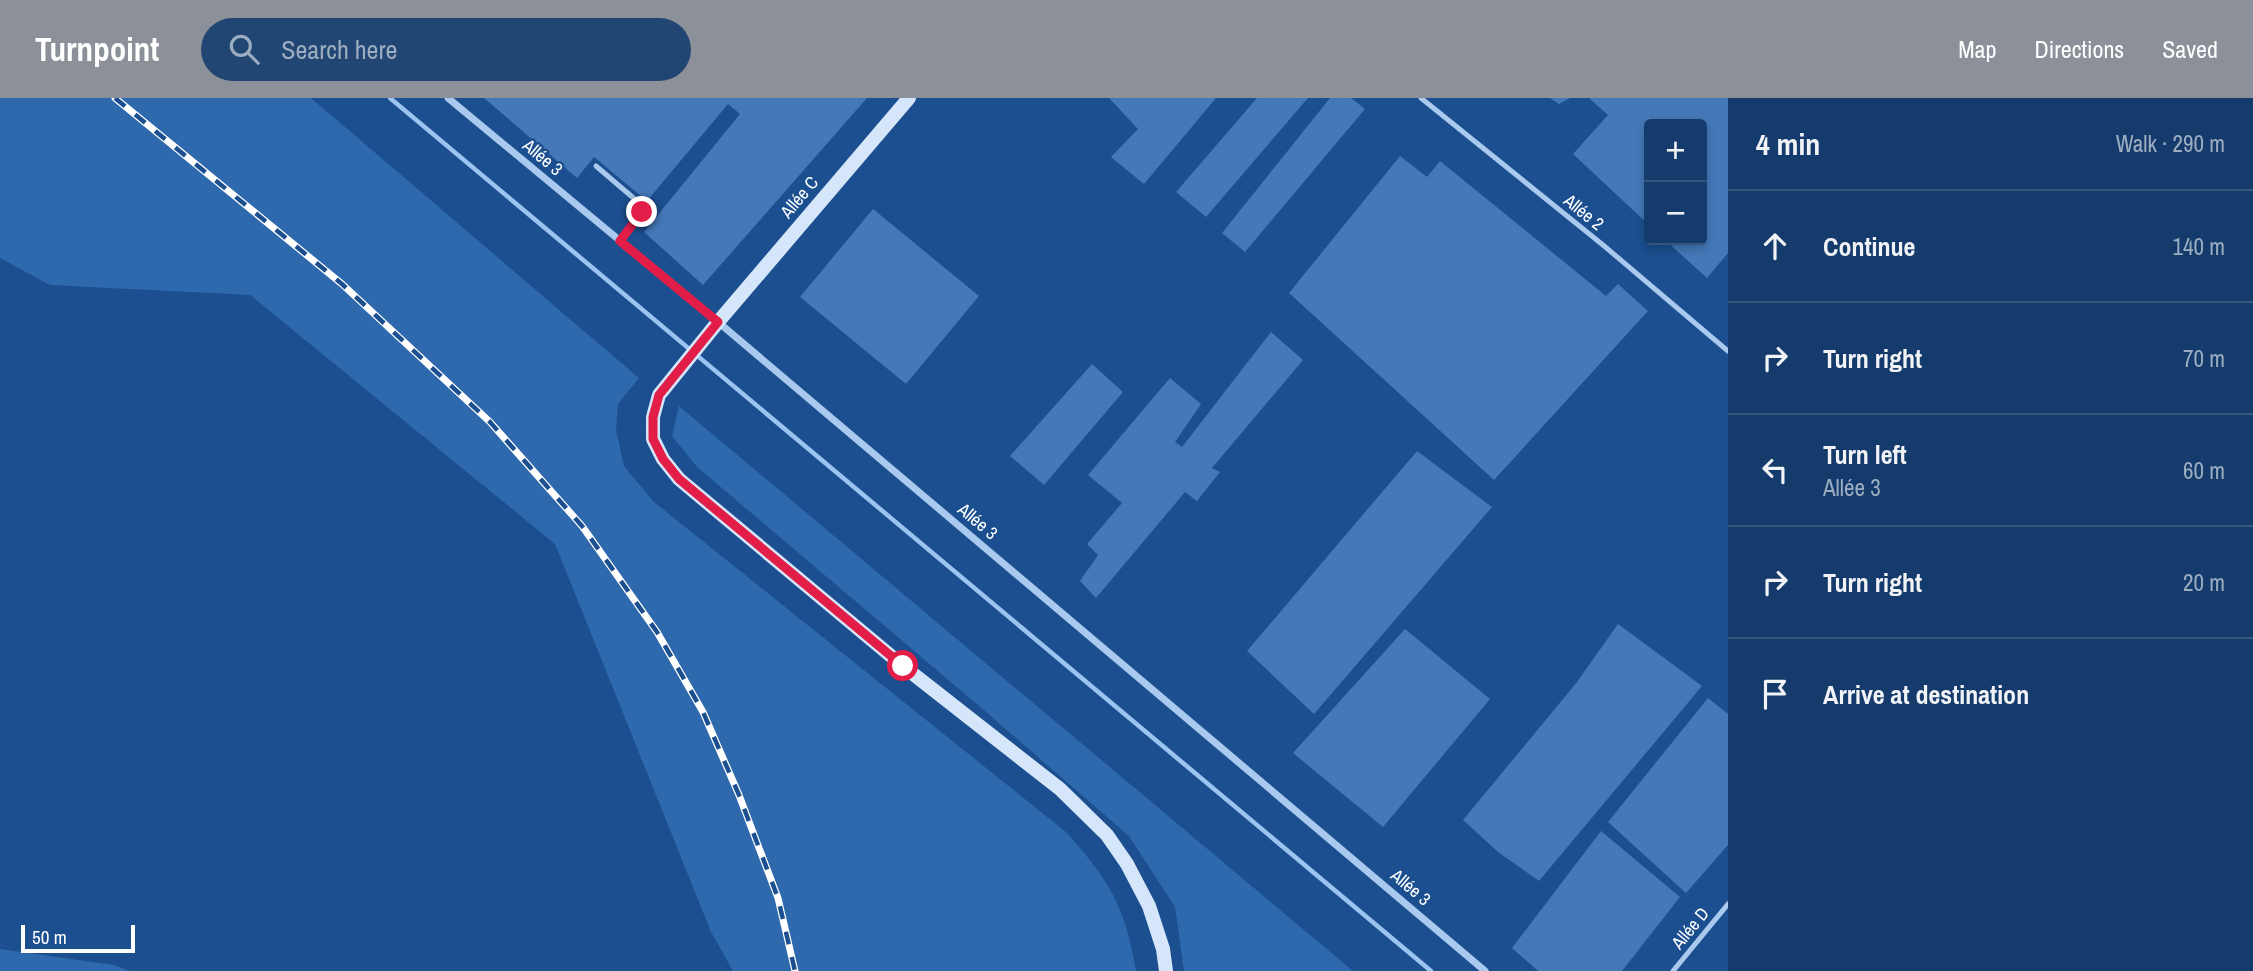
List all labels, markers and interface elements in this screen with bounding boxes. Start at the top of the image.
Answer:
search box [201,18,691,81]
text: Turnpoint [35,27,159,71]
icon: search [225,30,263,68]
text: Search here [281,32,397,67]
text: Map [1958,33,1996,65]
text: Directions [2034,33,2124,65]
text: Saved [2162,33,2218,65]
map controls [1644,119,1707,245]
button: + [1644,119,1707,182]
text: 4 min [1756,124,1820,164]
text: Walk · 290 m [2116,128,2225,159]
street label: Allée 3 [517,132,568,181]
street label: Allée C [773,171,824,224]
button: − [1644,182,1707,245]
street label: Allée 2 [1558,187,1609,236]
route end [626,196,657,227]
icon: ahead [1756,227,1794,265]
text: Continue [1823,229,1915,264]
text: 140 m [2173,231,2225,262]
icon: right [1756,339,1794,377]
text: Turn right [1823,341,1922,376]
text: 70 m [2183,343,2225,374]
text: Turn left [1823,437,1907,472]
icon: left [1756,451,1794,489]
text: 60 m [2183,455,2225,486]
text: Allée 3 [1823,472,1881,503]
street label: Allée 3 [952,496,1003,545]
icon: right [1756,563,1794,601]
text: Turn right [1823,565,1922,600]
text: 20 m [2183,567,2225,598]
route start [887,650,918,681]
icon: arrive [1756,675,1794,713]
text: Arrive at destination [1823,677,2029,712]
street label: Allée 3 [1385,862,1436,911]
street label: Allée D [1665,902,1715,955]
scale bar [21,922,135,954]
text: 50 m [32,924,67,950]

